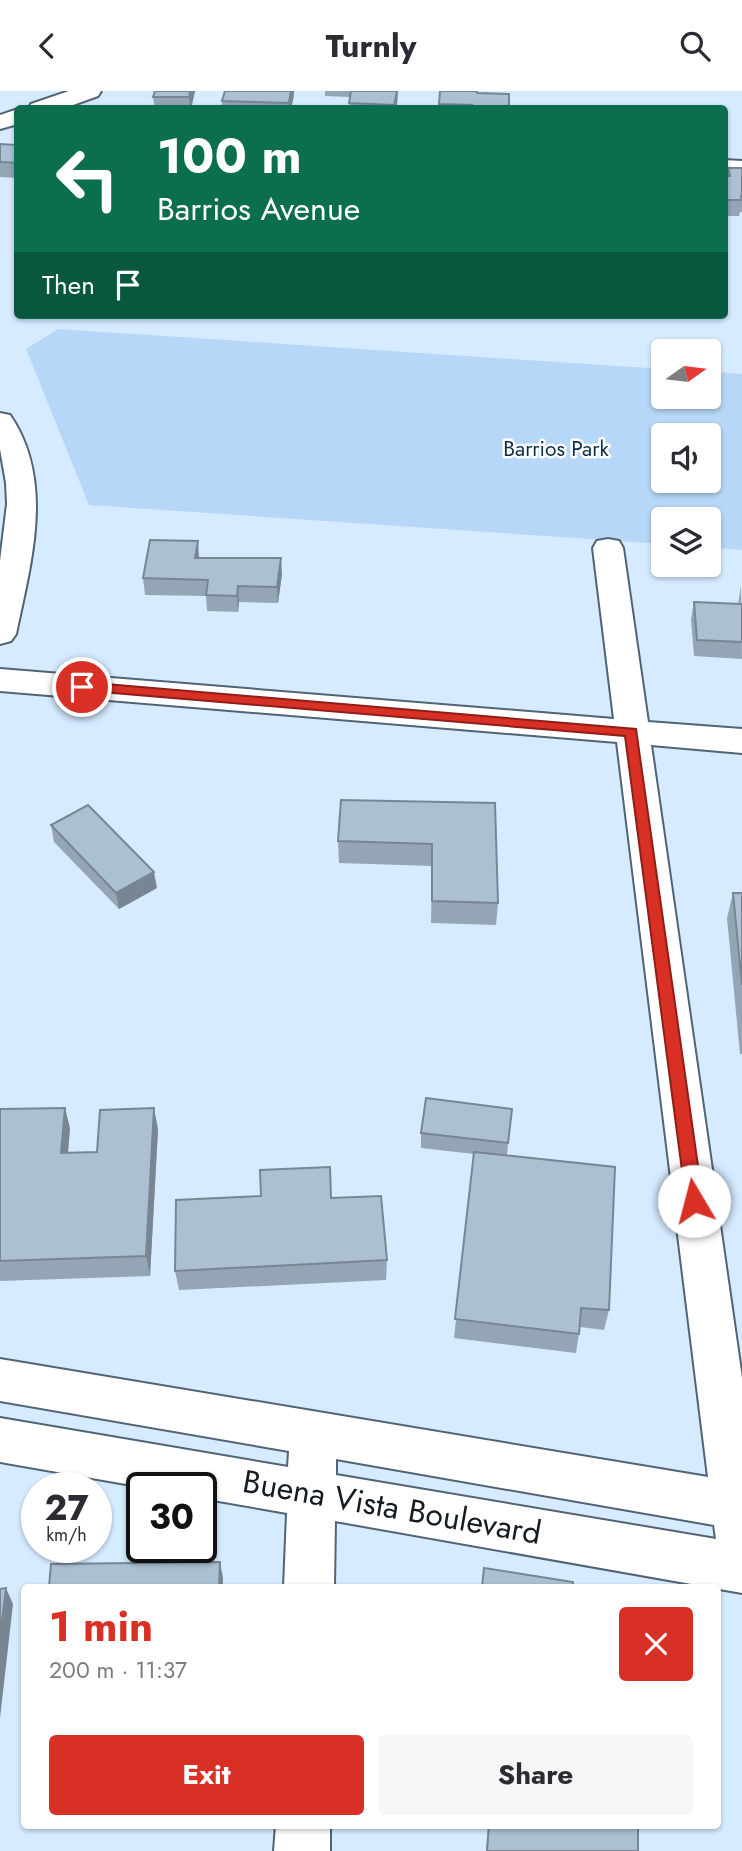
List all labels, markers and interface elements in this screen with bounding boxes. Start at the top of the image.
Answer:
text: Turnly [326,23,416,69]
icon: back [28,27,66,65]
icon: search [676,27,714,65]
text: 100 m [157,121,302,191]
icon: left [42,133,133,224]
text: Barrios Avenue [157,186,360,232]
text: Then [42,266,95,304]
icon: arrive [109,266,147,304]
north arrow [651,339,721,409]
map controls [651,339,721,577]
button: sound [651,423,721,493]
park label: Barrios Park [503,434,609,464]
button: layers [651,507,721,577]
pin [52,657,112,717]
icon: arrive [63,668,101,706]
position arrow [657,1164,731,1238]
street label: Buena Vista Boulevard [239,1458,545,1556]
speed limit sign: 30 [126,1472,217,1563]
text: 27 [44,1483,89,1533]
text: km/h [46,1522,87,1548]
text: 1 min [49,1596,153,1657]
button: close [619,1607,693,1681]
text: 200 m · 11:37 [49,1653,187,1687]
button: Exit [49,1735,364,1815]
button: Share [378,1735,693,1815]

